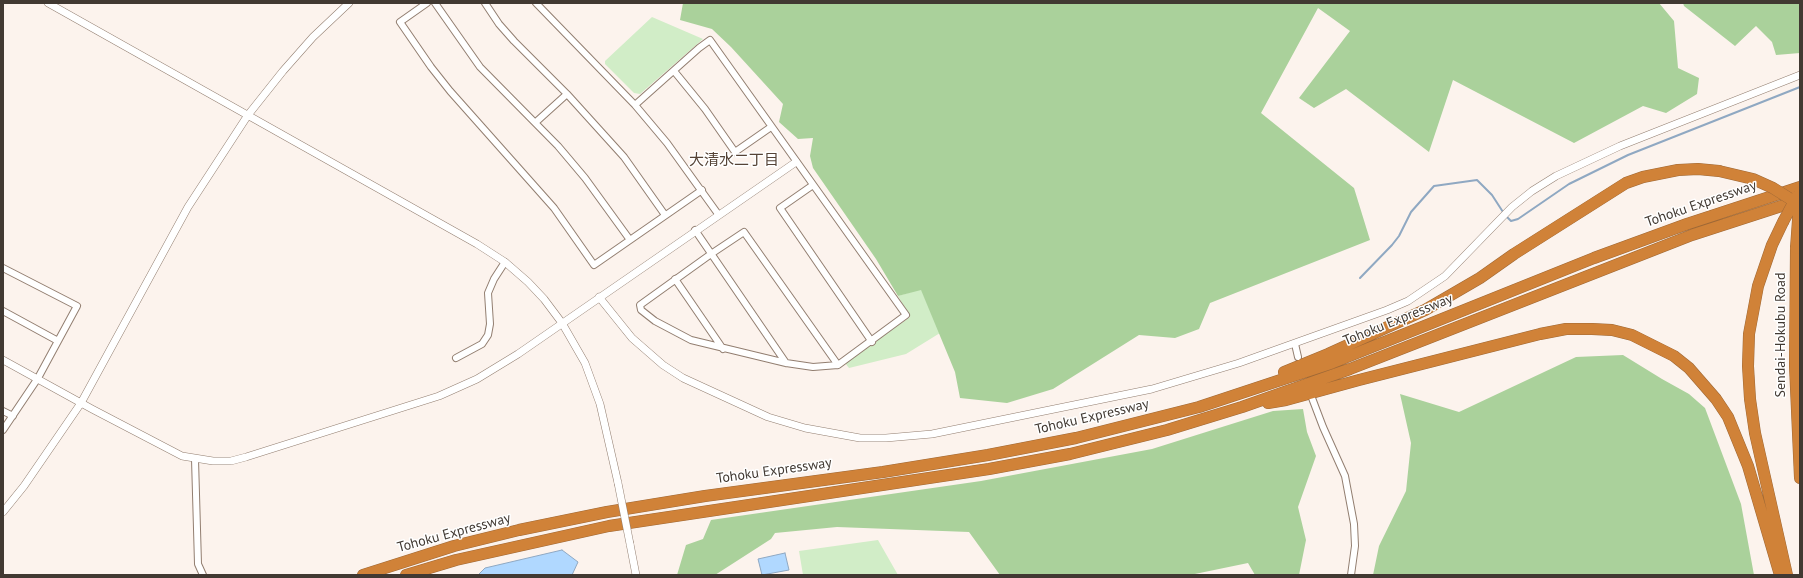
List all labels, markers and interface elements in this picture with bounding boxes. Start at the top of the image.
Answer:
district label: 大清水二丁目 [689,152,779,170]
street label: Tohoku Expressway [1643,177,1759,231]
street label: Sendai-Hokubu Road [1773,272,1789,398]
street label: Tohoku Expressway [1341,290,1455,350]
street label: Tohoku Expressway [1033,396,1151,438]
street label: Tohoku Expressway [715,455,833,487]
street label: Tohoku Expressway [396,510,512,556]

